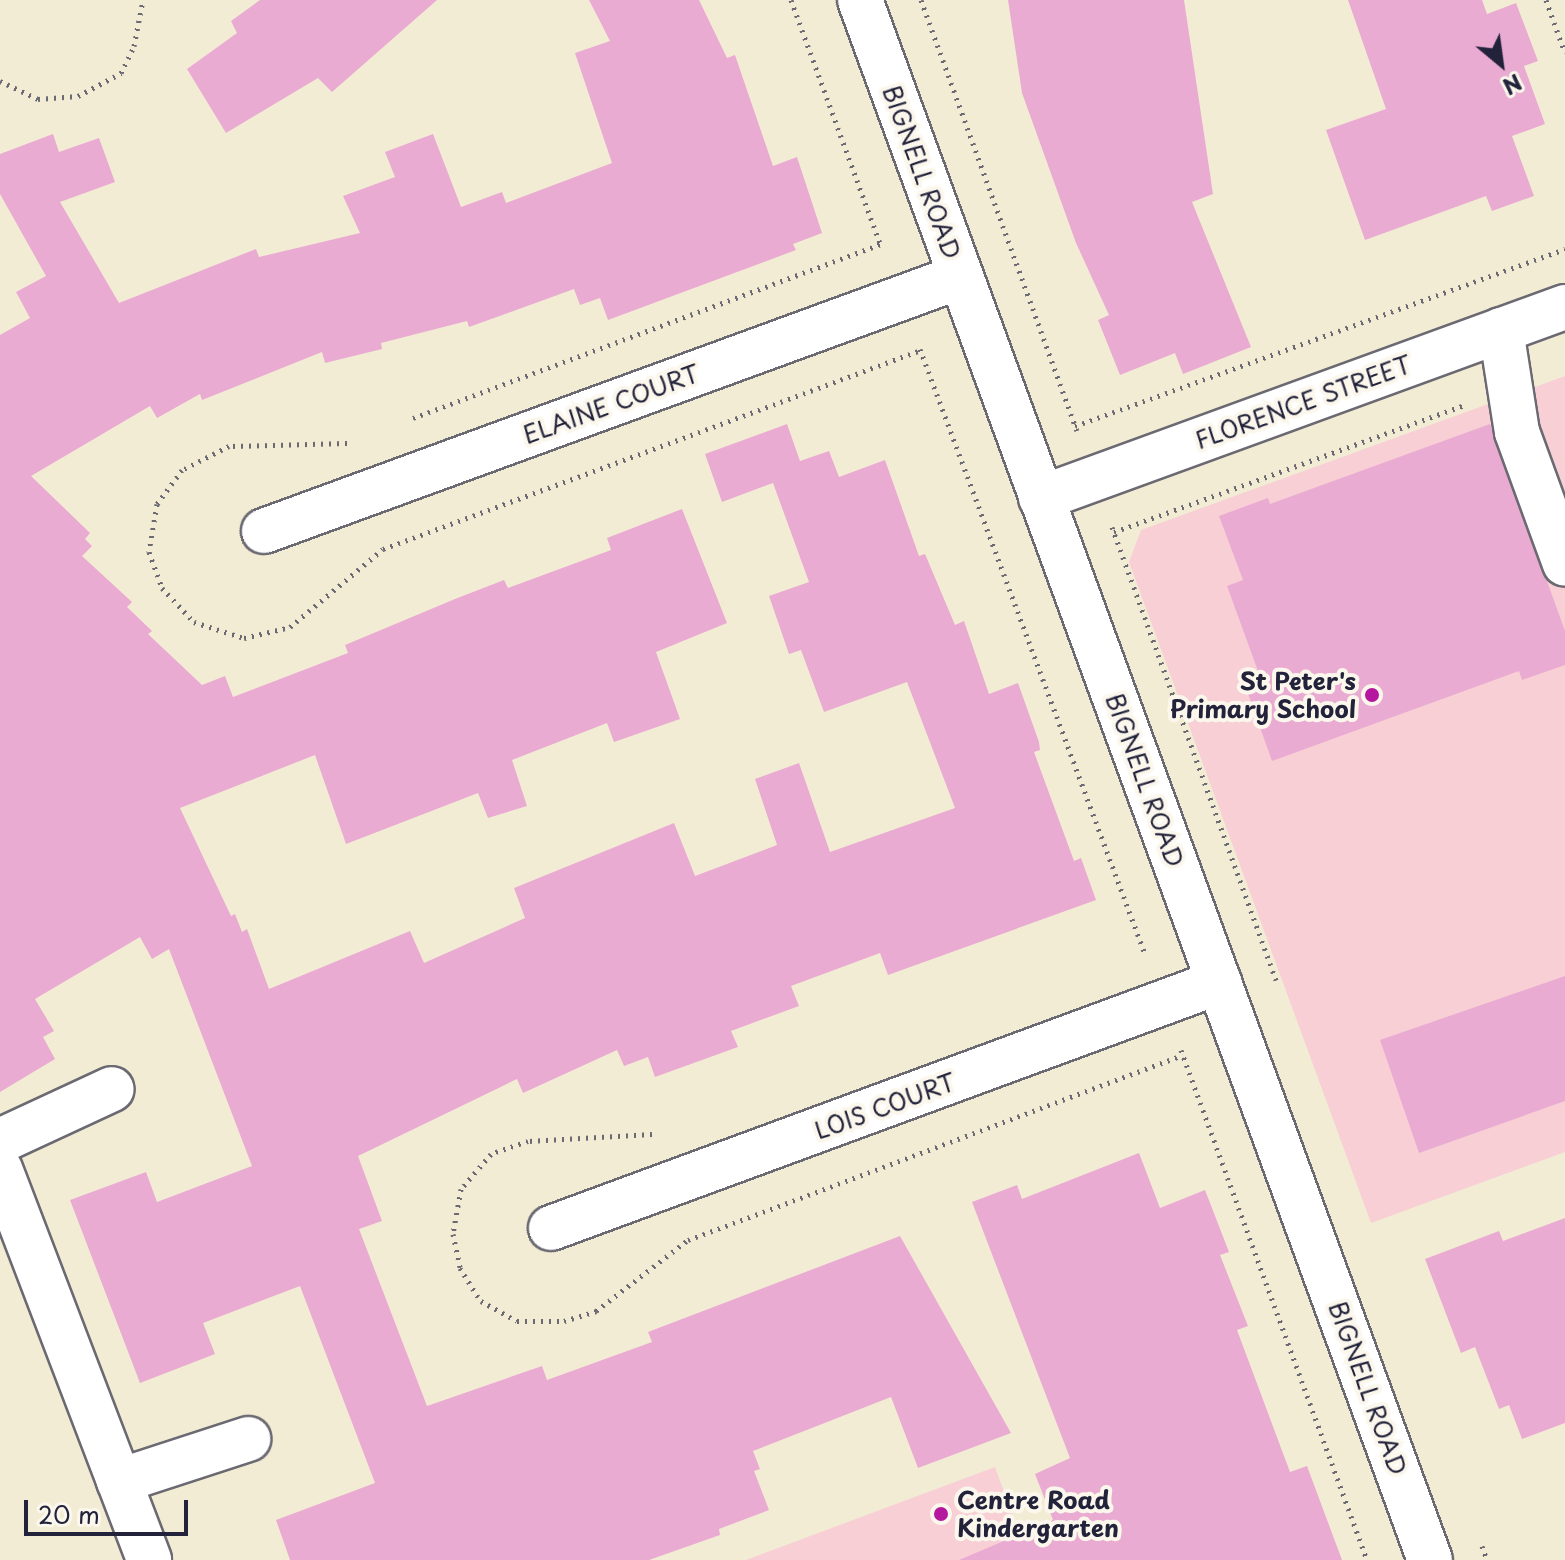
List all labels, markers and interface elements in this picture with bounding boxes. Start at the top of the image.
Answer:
north arrow [1461,24,1541,104]
text: N [1497,67,1529,104]
street label: BIGNELL ROAD [877,80,967,264]
street label: FLORENCE STREET [1190,349,1416,455]
street label: ELAINE COURT [519,359,703,449]
place label: St Peter's Primary School [1170,667,1356,723]
marker: St Peter's Primary School [1363,686,1381,704]
street label: BIGNELL ROAD [1100,688,1190,872]
street label: LOIS COURT [810,1067,960,1145]
street label: BIGNELL ROAD [1323,1296,1413,1480]
scale bar [28,1484,192,1534]
place label: Centre Road Kindergarten [957,1486,1119,1542]
text: 20 m [38,1496,100,1532]
marker: Centre Road Kindergarten [932,1505,950,1523]

